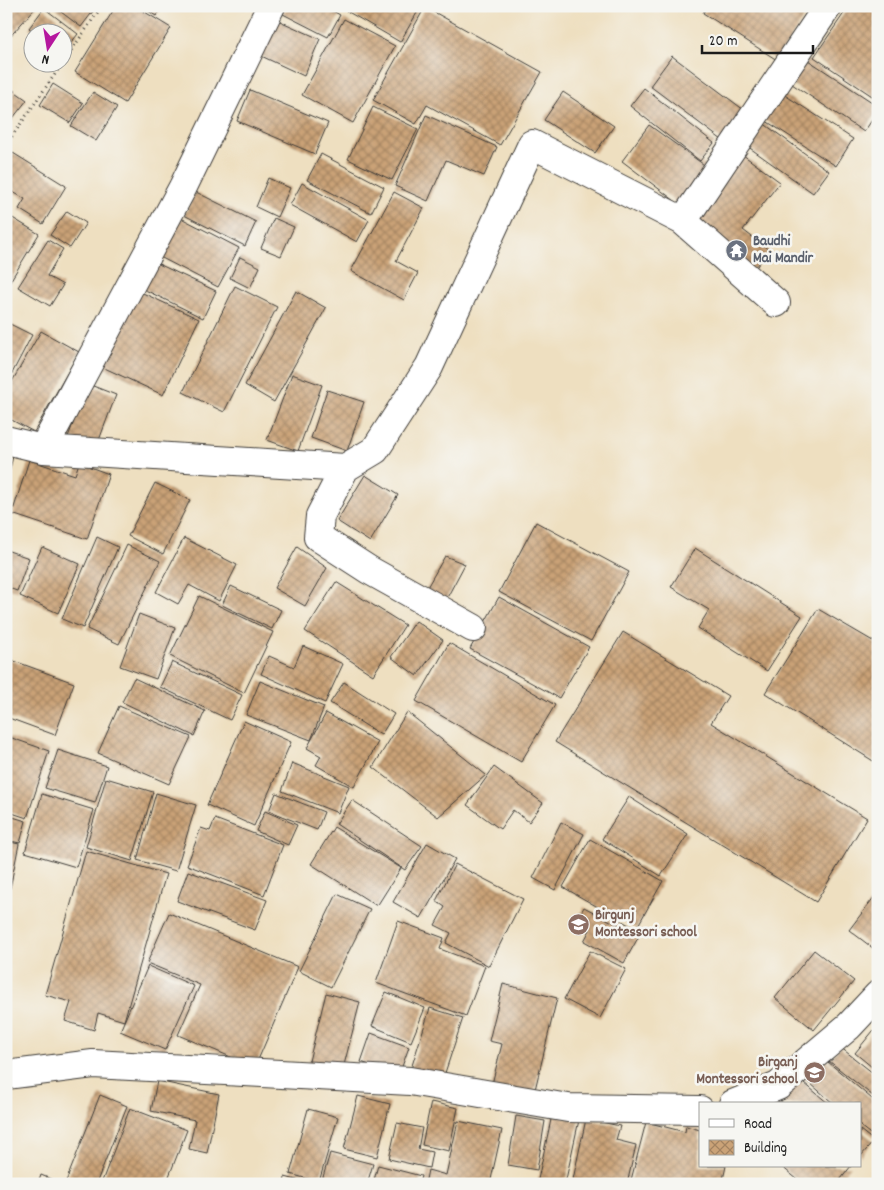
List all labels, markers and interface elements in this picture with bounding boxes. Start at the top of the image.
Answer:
north arrow [22,22,72,72]
scale bar [702,22,813,54]
text: 20 m [709,31,737,53]
text: N [40,48,51,69]
place label: Baudhi Mai Mandir [753,231,814,270]
temple icon: Baudhi Mai Mandir [725,239,749,263]
place label: Birgunj Montessori school [595,905,697,944]
school or university icon: Birgunj Montessori school [567,913,591,937]
place label: Birganj Montessori school [696,1052,798,1091]
school or university icon: Birganj Montessori school [802,1060,826,1084]
legend [699,1102,862,1168]
text: Road [744,1114,772,1136]
text: Building [744,1138,787,1160]

